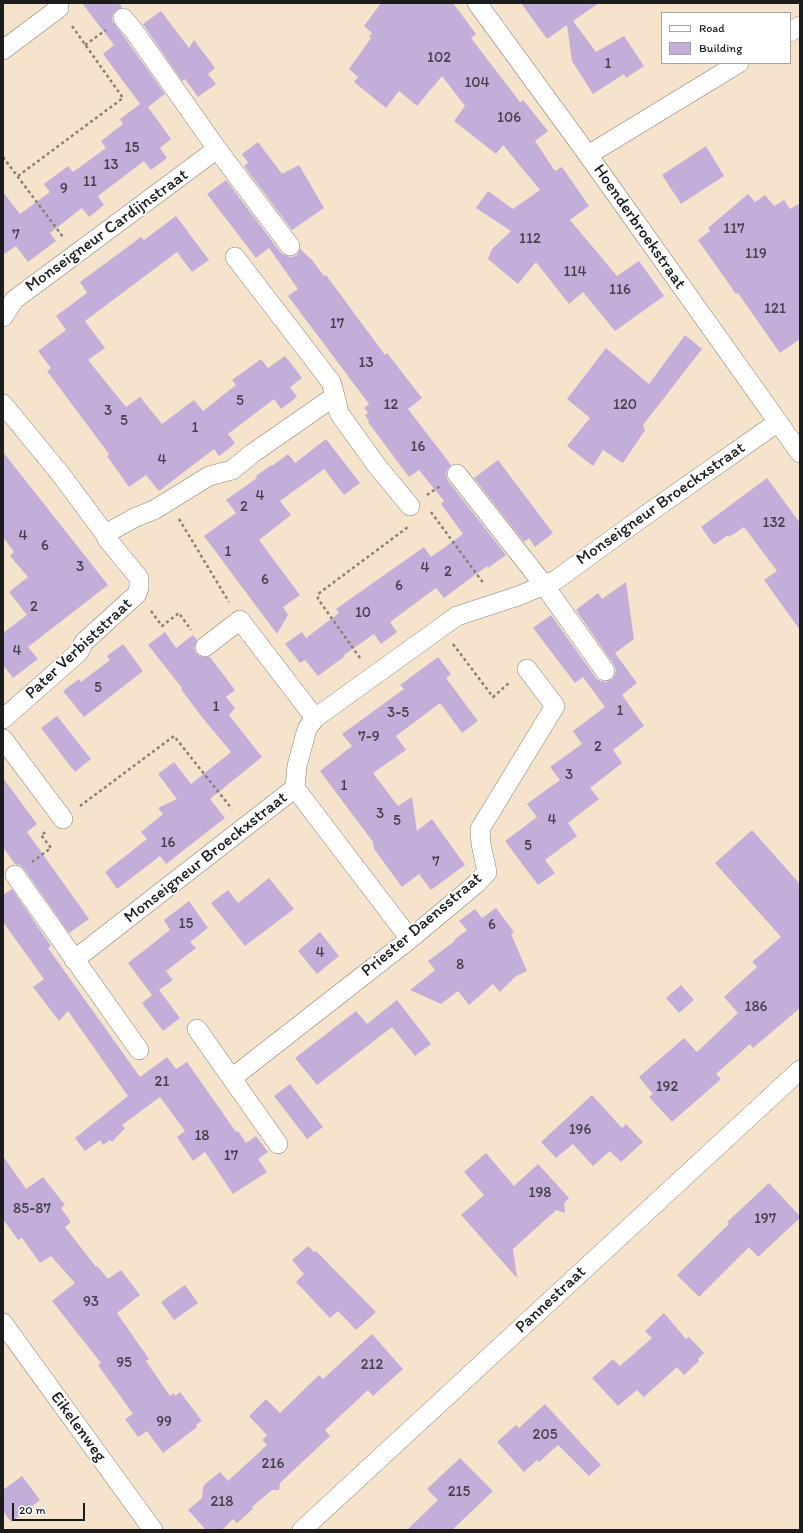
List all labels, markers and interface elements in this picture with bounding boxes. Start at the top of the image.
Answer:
legend [661,12,791,64]
text: Road [699,21,725,35]
text: Building [699,41,742,55]
house number: 102 [427,49,451,67]
house number: 1 [605,55,611,73]
house number: 104 [464,74,490,92]
house number: 106 [497,109,521,127]
house number: 15 [125,139,139,157]
house number: 13 [103,156,119,174]
street label: Hoenderbroekstraat [588,161,690,293]
street label: Monseigneur Cardijnstraat [22,165,192,297]
house number: 11 [83,173,97,191]
house number: 9 [60,180,68,198]
house number: 117 [723,220,745,238]
house number: 7 [12,226,20,244]
house number: 112 [519,230,541,248]
house number: 119 [745,245,767,263]
house number: 114 [564,263,586,281]
house number: 116 [609,281,631,299]
house number: 121 [764,300,786,318]
house number: 17 [330,315,344,333]
house number: 13 [358,354,374,372]
house number: 5 [236,392,244,410]
house number: 12 [384,396,398,414]
house number: 120 [613,396,637,414]
house number: 3 [104,402,112,420]
house number: 5 [120,412,128,430]
house number: 1 [192,419,198,437]
house number: 16 [411,438,425,456]
street label: Monseigneur Broeckxstraat [573,438,749,570]
house number: 4 [157,451,167,469]
house number: 4 [255,487,265,505]
house number: 2 [240,498,248,516]
house number: 132 [762,514,786,532]
house number: 4 [18,527,28,545]
house number: 6 [41,537,49,555]
house number: 1 [225,543,231,561]
house number: 3 [76,558,84,576]
house number: 4 [420,559,430,577]
house number: 2 [444,563,452,581]
house number: 6 [261,571,269,589]
house number: 6 [395,577,403,595]
street label: Pater Verbiststraat [21,594,137,704]
house number: 2 [30,598,38,616]
house number: 10 [355,604,371,622]
house number: 4 [12,642,22,660]
house number: 5 [94,679,102,697]
house number: 1 [213,698,219,716]
house number: 1 [617,702,623,720]
house number: 3-5 [387,704,409,722]
house number: 7-9 [358,728,380,746]
house number: 2 [594,738,602,756]
house number: 3 [565,766,573,784]
house number: 1 [341,777,347,795]
street label: Monseigneur Broeckxstraat [120,788,292,928]
house number: 3 [376,805,384,823]
house number: 4 [547,811,557,829]
house number: 5 [393,812,401,830]
house number: 16 [161,834,175,852]
house number: 5 [524,837,532,855]
house number: 7 [432,853,440,871]
street label: Priester Daensstraat [357,868,487,982]
house number: 15 [179,915,193,933]
house number: 6 [488,916,496,934]
house number: 4 [315,944,325,962]
house number: 8 [456,956,464,974]
house number: 186 [744,998,768,1016]
house number: 21 [155,1073,169,1091]
house number: 192 [656,1078,678,1096]
house number: 196 [569,1121,591,1139]
house number: 18 [194,1127,210,1145]
house number: 17 [224,1147,238,1165]
house number: 198 [528,1184,552,1202]
house number: 85-87 [13,1200,51,1218]
house number: 197 [754,1210,776,1228]
street label: Pannestraat [511,1262,591,1338]
house number: 93 [83,1293,99,1311]
house number: 95 [116,1354,132,1372]
house number: 212 [361,1356,383,1374]
street label: Eikelenweg [46,1388,110,1466]
house number: 99 [156,1413,172,1431]
house number: 205 [532,1426,558,1444]
house number: 216 [262,1455,284,1473]
house number: 215 [448,1483,470,1501]
house number: 218 [210,1493,234,1511]
scale bar [14,1495,87,1521]
text: 20 m [19,1503,46,1517]

